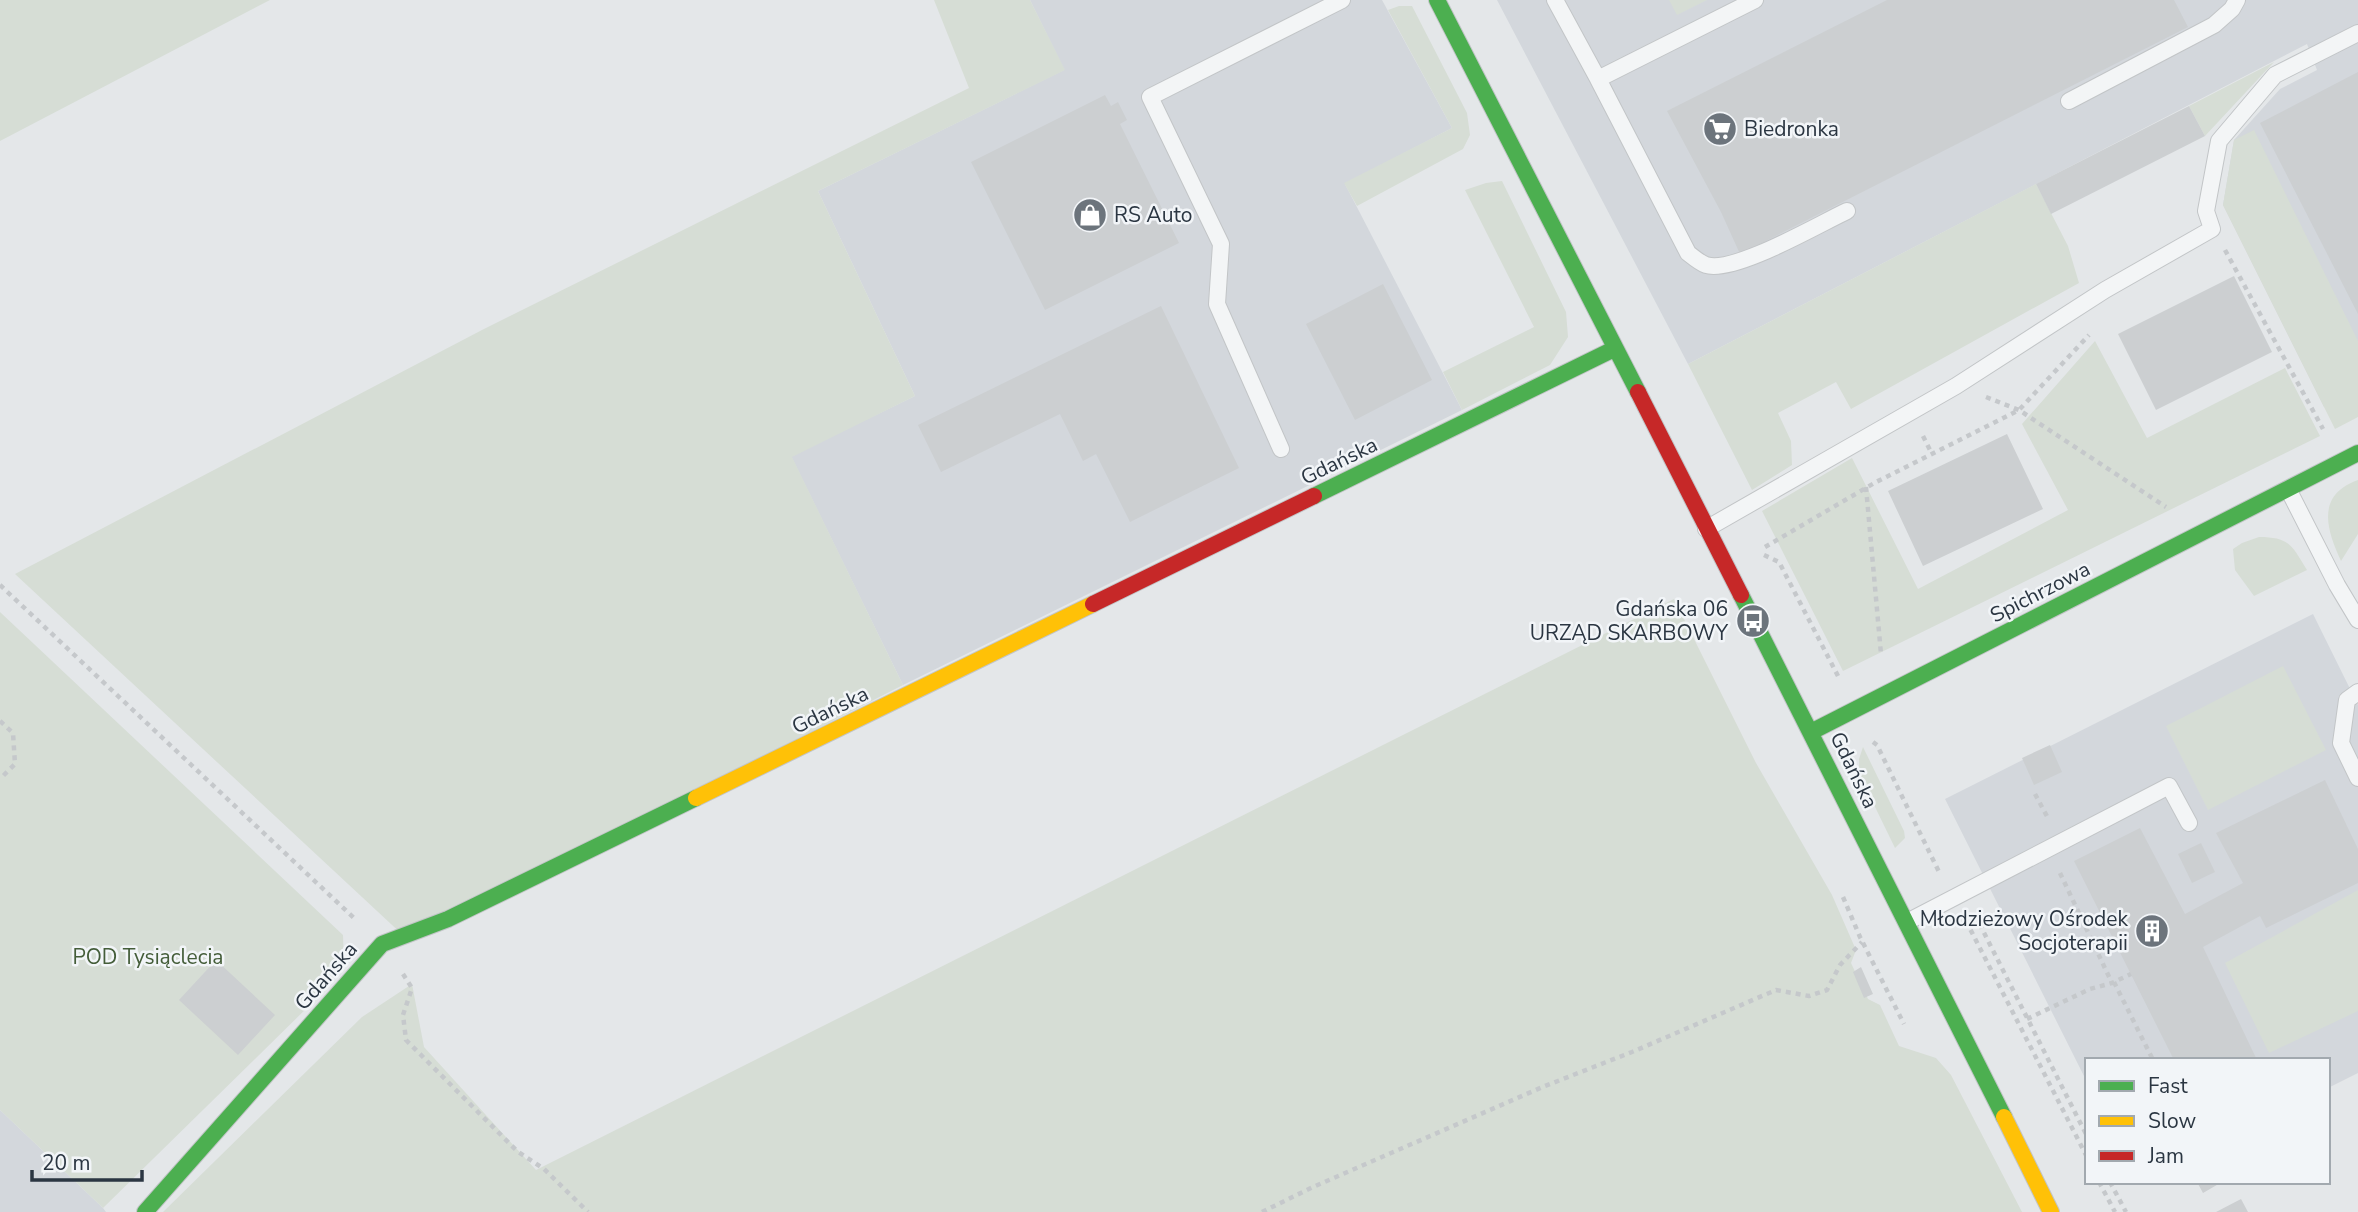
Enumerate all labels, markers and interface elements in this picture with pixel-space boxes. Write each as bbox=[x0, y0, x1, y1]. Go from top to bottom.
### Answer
supermarket icon: Biedronka bbox=[1701, 110, 1739, 148]
place label: Biedronka bbox=[1744, 115, 1839, 143]
shop icon: RS Auto bbox=[1071, 196, 1109, 234]
place label: RS Auto bbox=[1114, 201, 1192, 229]
street label: Gdańska bbox=[1296, 430, 1382, 492]
street label: Spichrzowa bbox=[1985, 555, 2095, 629]
place label: Gdańska 06 URZĄD SKARBOWY bbox=[1530, 595, 1728, 647]
bus stop icon: Gdańska 06 URZĄD SKARBOWY bbox=[1734, 602, 1772, 640]
street label: Gdańska bbox=[787, 679, 873, 741]
street label: Gdańska bbox=[1823, 727, 1885, 813]
place label: Młodzieżowy Ośrodek Socjoterapii bbox=[1920, 905, 2128, 957]
building icon: Młodzieżowy Ośrodek Socjoterapii bbox=[2133, 912, 2171, 950]
street label: Gdańska bbox=[288, 936, 364, 1016]
park label: POD Tysiąclecia bbox=[73, 943, 223, 971]
legend bbox=[2085, 1058, 2330, 1184]
text: Fast bbox=[2148, 1072, 2188, 1100]
text: Slow bbox=[2148, 1107, 2197, 1135]
scale bar bbox=[32, 1138, 142, 1182]
text: Jam bbox=[2147, 1142, 2184, 1170]
text: 20 m bbox=[42, 1149, 91, 1177]

